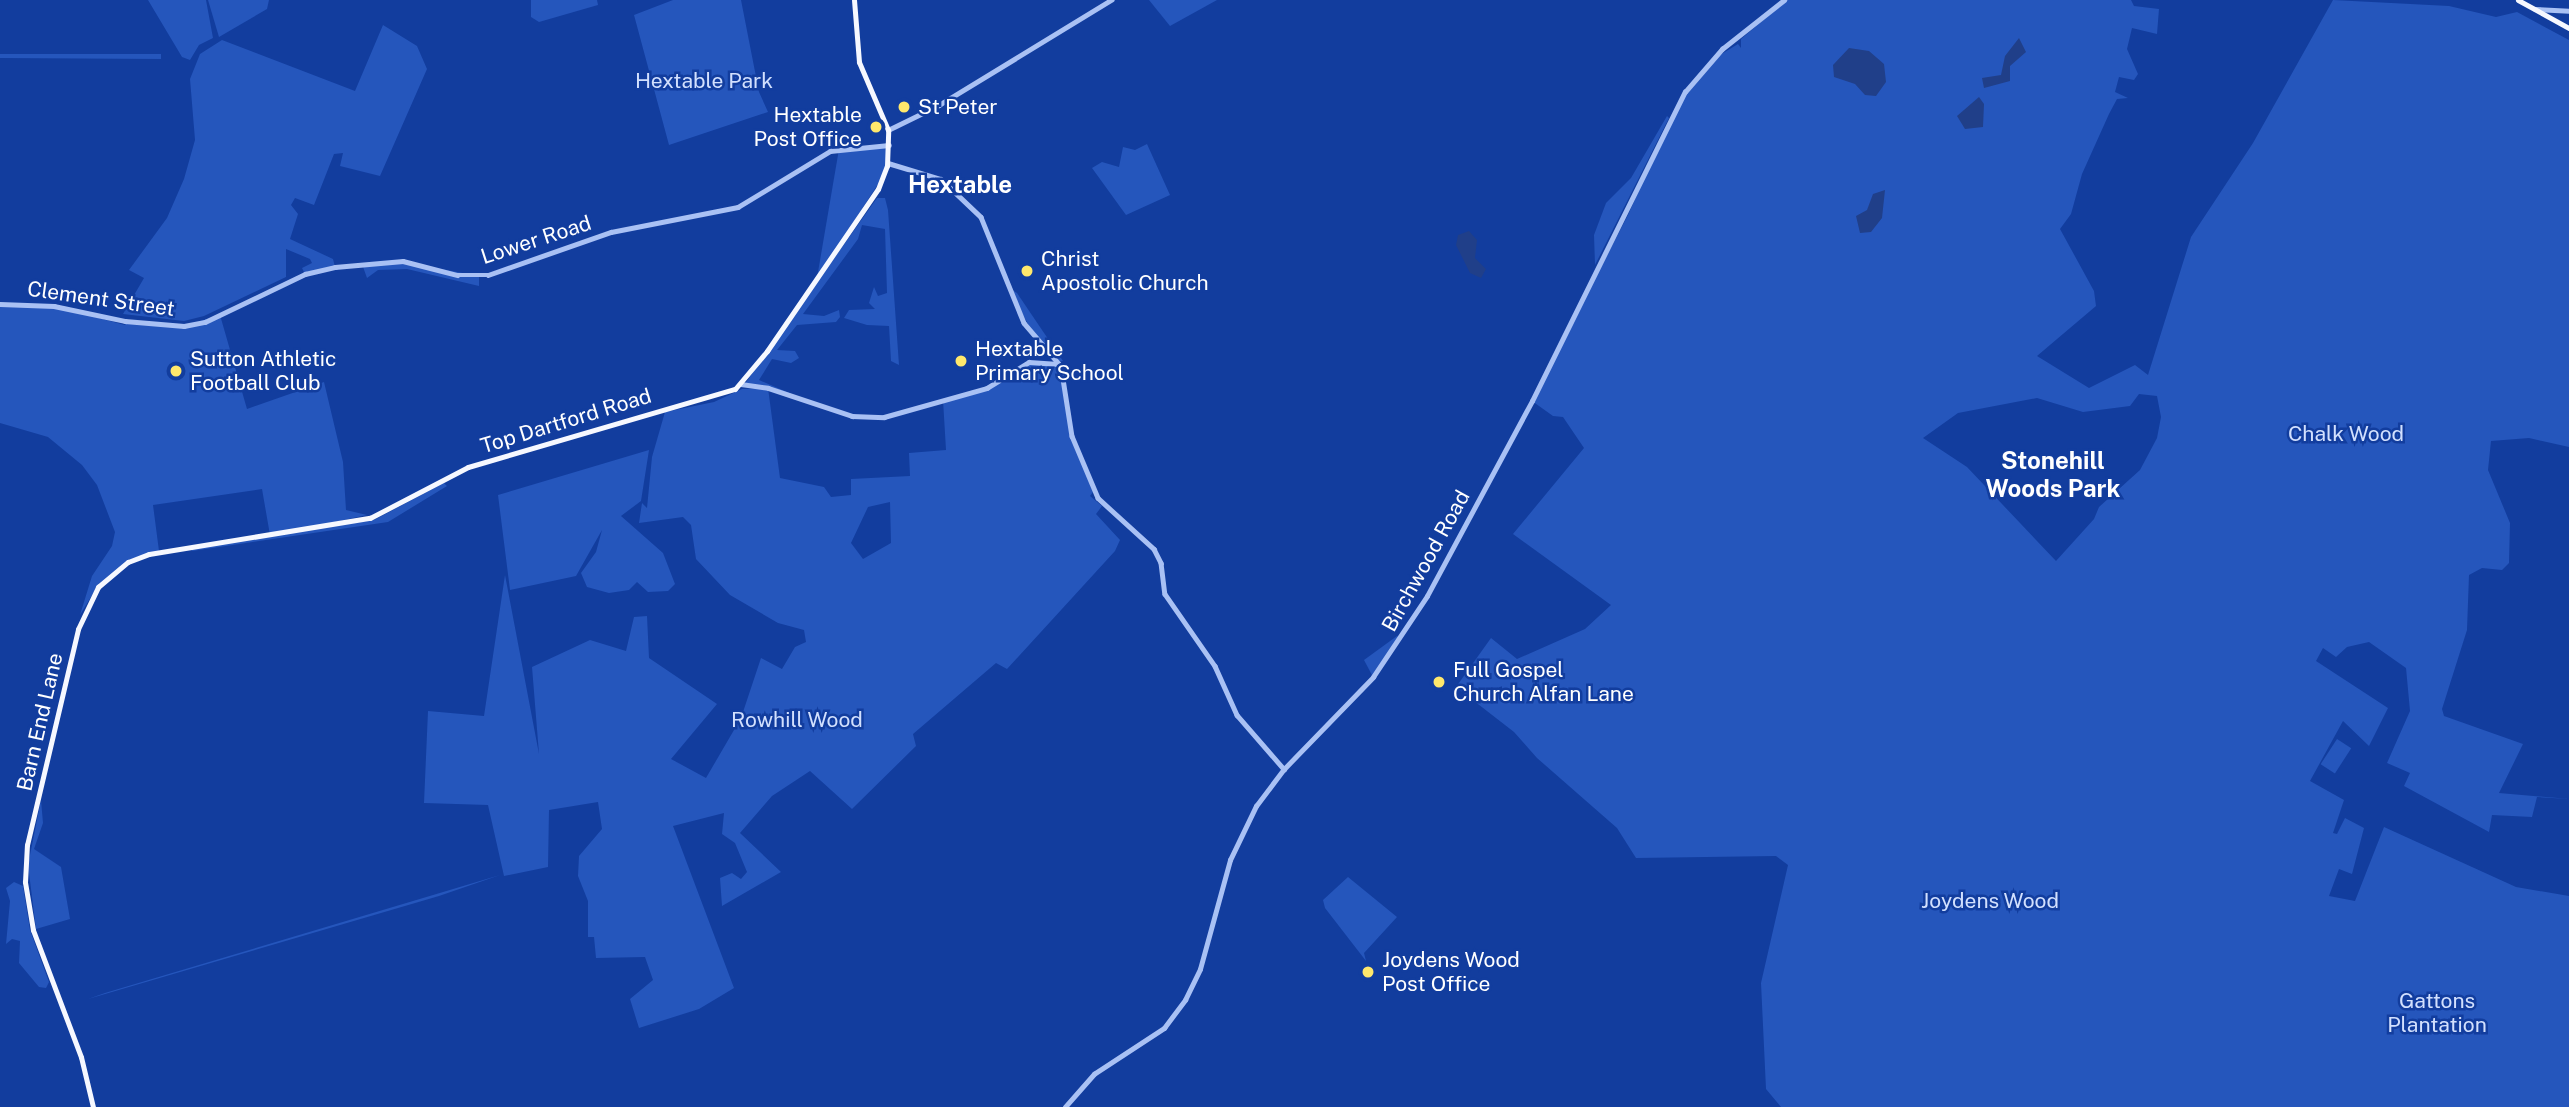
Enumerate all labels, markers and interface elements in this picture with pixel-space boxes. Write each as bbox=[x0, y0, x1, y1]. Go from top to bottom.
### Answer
park label: Hextable Park bbox=[635, 68, 773, 94]
place label: St Peter bbox=[918, 94, 998, 120]
marker: St Peter bbox=[896, 99, 912, 115]
place label: Hextable Post Office bbox=[754, 102, 862, 152]
marker: Hextable Post Office bbox=[868, 119, 884, 135]
district label: Hextable bbox=[908, 171, 1012, 199]
street label: Lower Road bbox=[478, 210, 594, 270]
place label: Christ Apostolic Church bbox=[1041, 246, 1209, 296]
marker: Christ Apostolic Church bbox=[1019, 263, 1035, 279]
street label: Clement Street bbox=[26, 276, 176, 322]
place label: Hextable Primary School bbox=[975, 336, 1124, 386]
place label: Sutton Athletic Football Club bbox=[190, 346, 336, 396]
marker: Hextable Primary School bbox=[953, 353, 969, 369]
marker: Sutton Athletic Football Club bbox=[168, 363, 184, 379]
street label: Top Dartford Road bbox=[478, 383, 654, 459]
park label: Chalk Wood bbox=[2288, 421, 2404, 447]
district label: Stonehill Woods Park bbox=[1986, 447, 2120, 503]
street label: Birchwood Road bbox=[1377, 486, 1475, 636]
street label: Barn End Lane bbox=[12, 650, 68, 794]
place label: Full Gospel Church Alfan Lane bbox=[1453, 657, 1634, 707]
marker: Full Gospel Church Alfan Lane bbox=[1431, 674, 1447, 690]
park label: Rowhill Wood bbox=[731, 707, 863, 733]
park label: Joydens Wood bbox=[1921, 888, 2059, 914]
place label: Joydens Wood Post Office bbox=[1382, 947, 1520, 997]
marker: Joydens Wood Post Office bbox=[1360, 964, 1376, 980]
park label: Gattons Plantation bbox=[2387, 988, 2487, 1038]

